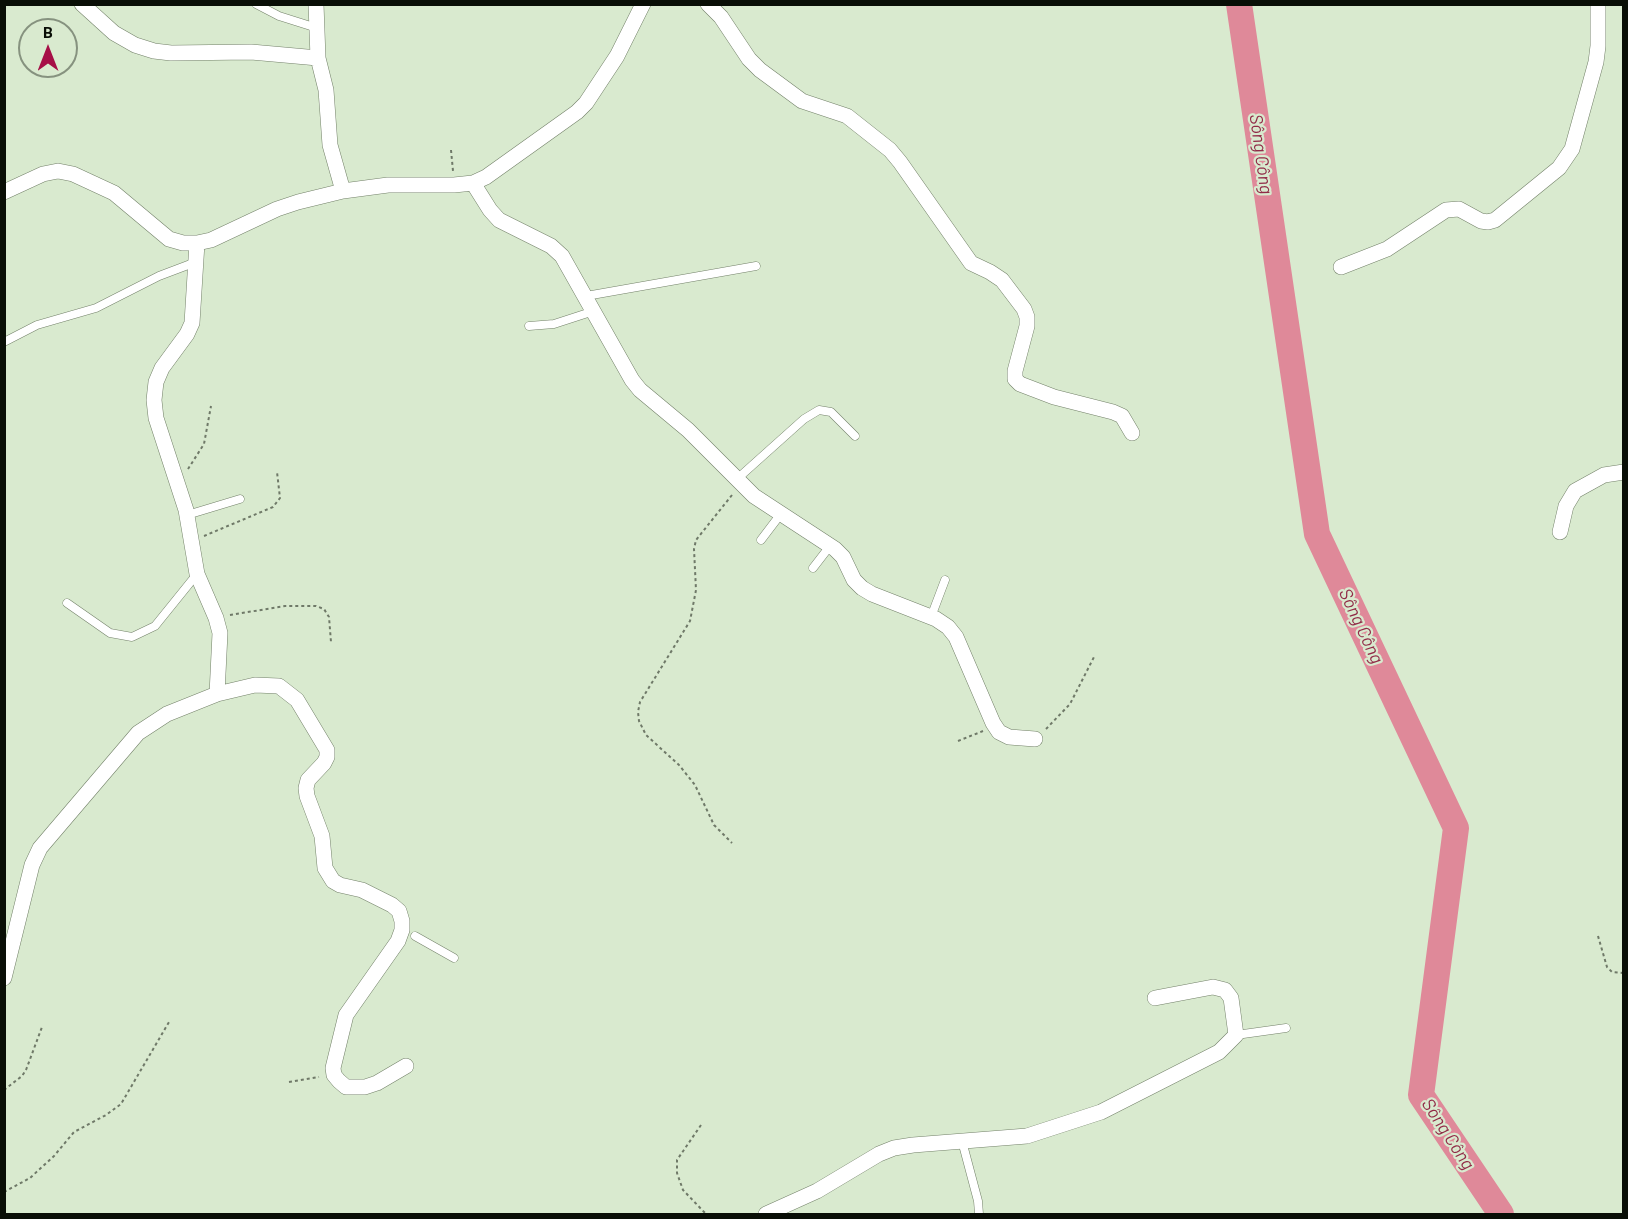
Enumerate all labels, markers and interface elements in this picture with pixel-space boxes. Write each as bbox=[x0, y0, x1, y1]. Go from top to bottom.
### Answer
north arrow bbox=[18, 18, 78, 78]
text: B bbox=[43, 22, 53, 41]
water label: Sông Công bbox=[1245, 113, 1277, 195]
water label: Sông Công bbox=[1334, 585, 1388, 667]
water label: Sông Công bbox=[1417, 1094, 1479, 1174]

